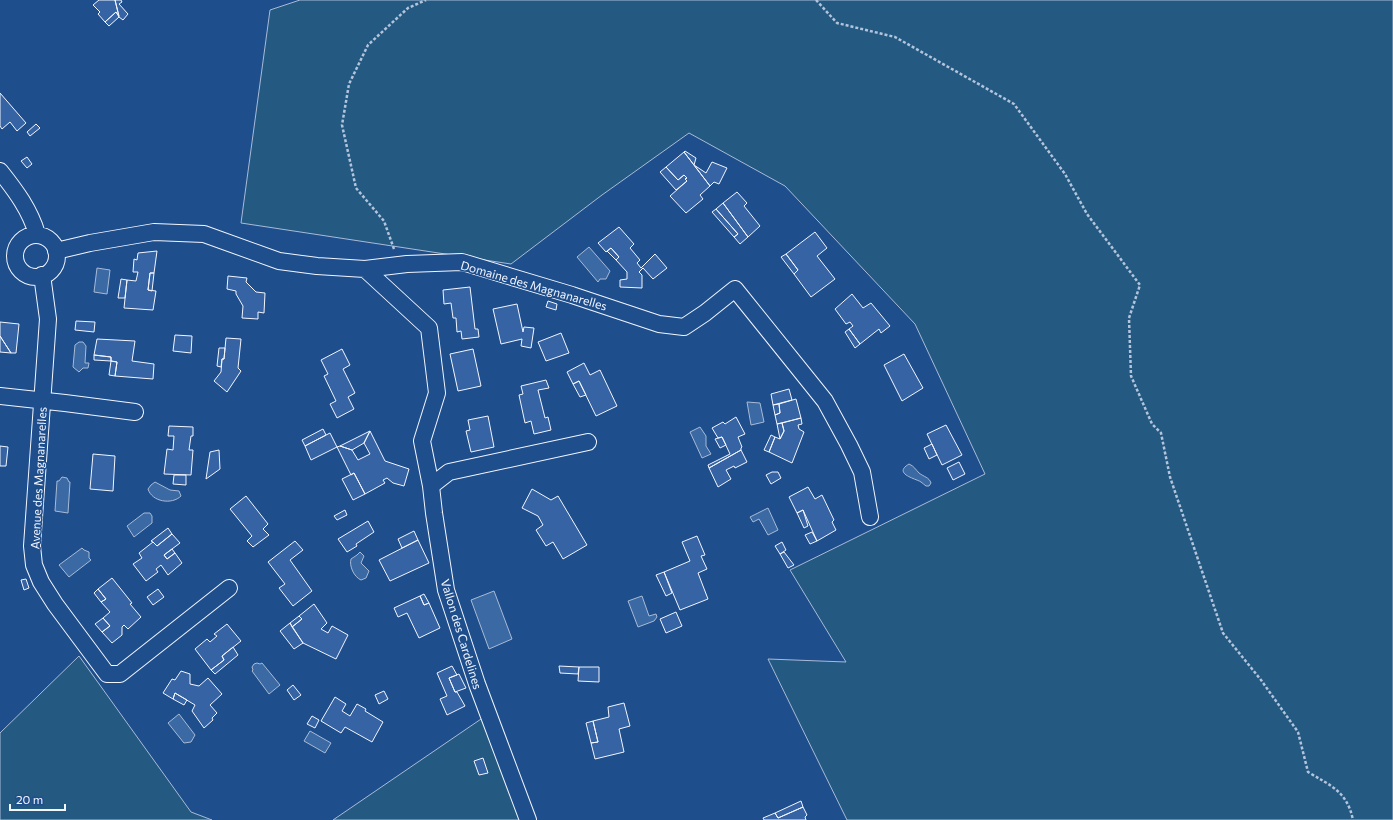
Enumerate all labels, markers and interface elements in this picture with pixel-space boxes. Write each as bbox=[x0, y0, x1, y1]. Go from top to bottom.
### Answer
street label: Domaine des Magnanarelles bbox=[459, 257, 609, 313]
street label: Avenue des Magnanarelles bbox=[27, 406, 49, 550]
street label: Vallon des Cardelines bbox=[439, 577, 485, 691]
scale bar bbox=[10, 786, 65, 812]
text: 20 m bbox=[16, 792, 43, 806]

